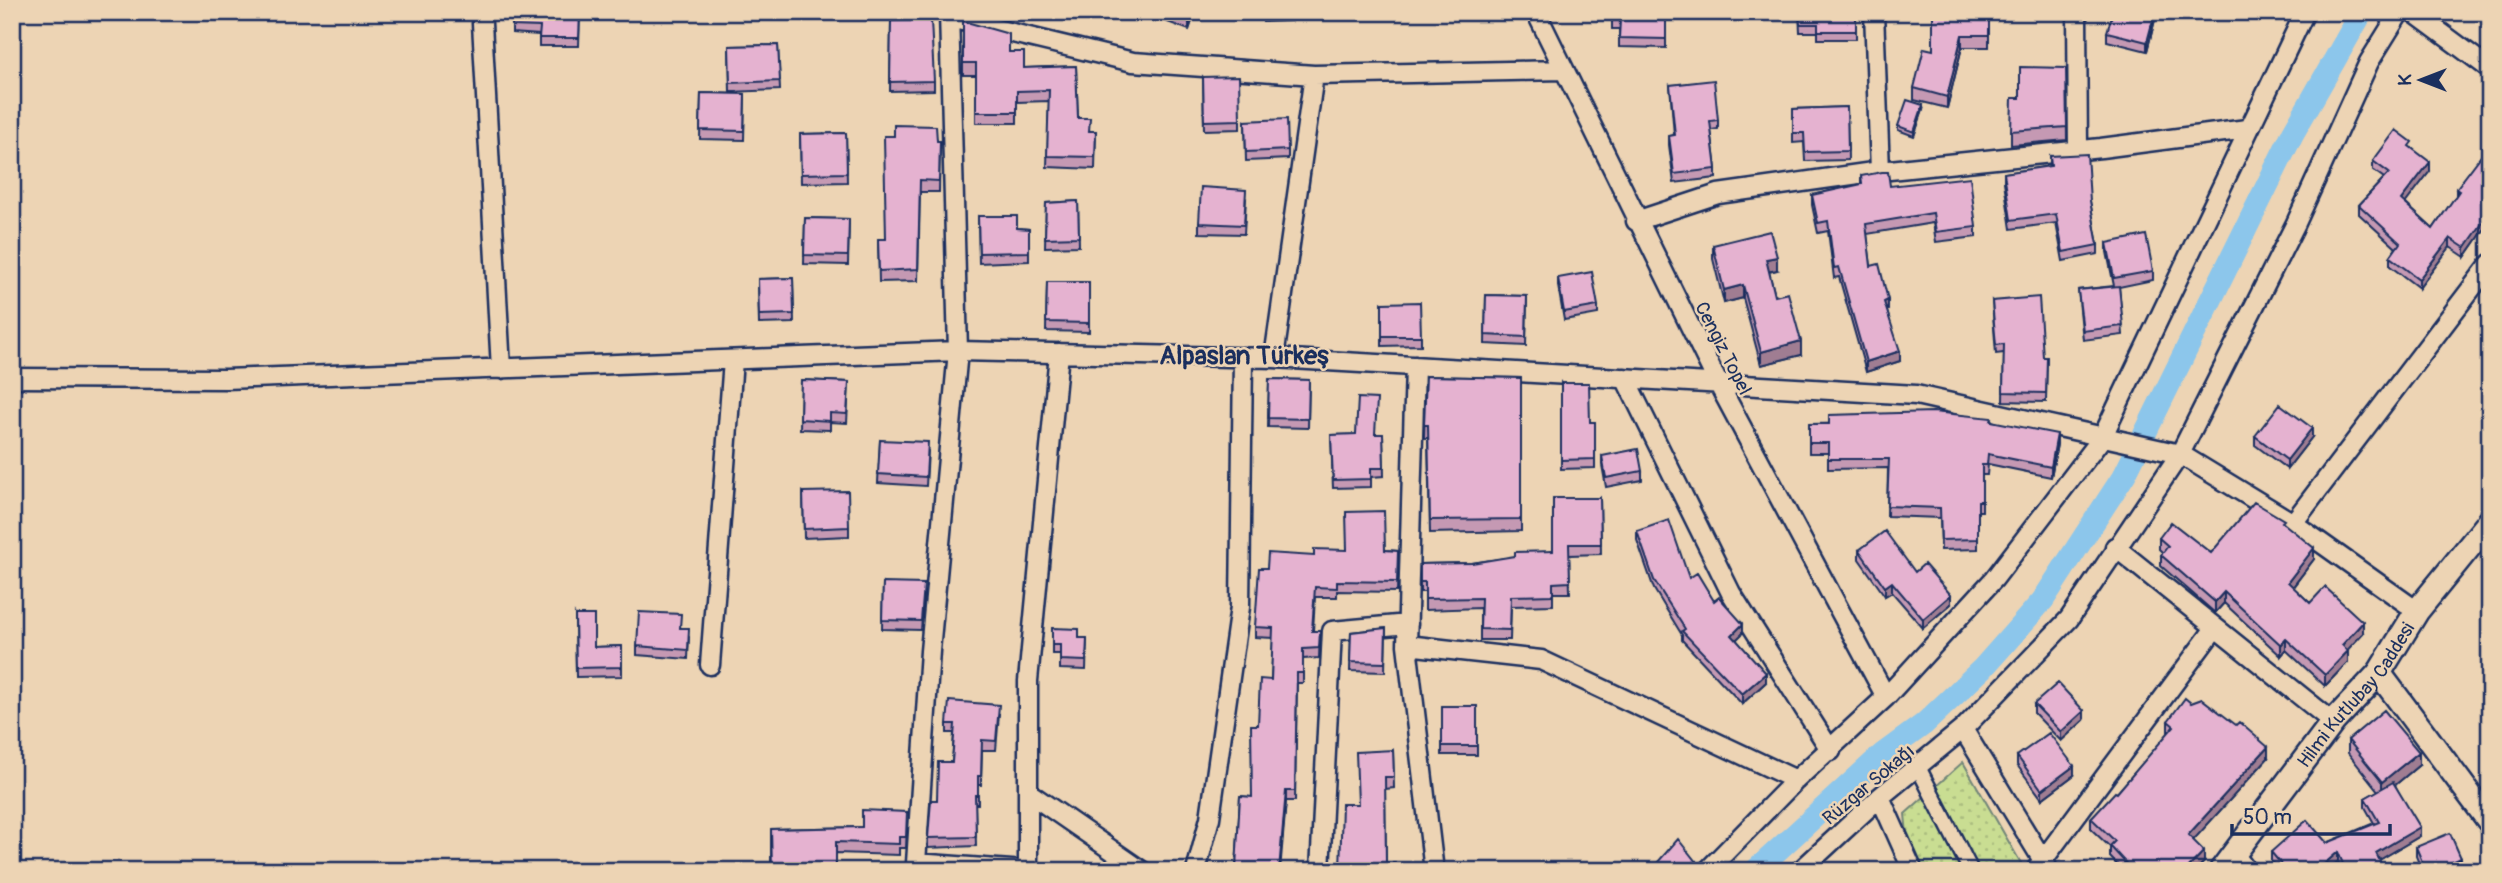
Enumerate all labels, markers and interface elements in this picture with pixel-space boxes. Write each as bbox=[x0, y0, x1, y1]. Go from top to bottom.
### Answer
north arrow bbox=[2386, 46, 2456, 116]
text: K bbox=[2393, 74, 2417, 86]
street label: Cengiz Topel bbox=[1689, 298, 1757, 399]
district label: Alpaslan Türkeş bbox=[1159, 340, 1329, 372]
street label: Hilmi Kutlubay Caddesi bbox=[2292, 618, 2420, 773]
street label: Rüzgar Sokağı bbox=[1818, 739, 1920, 830]
scale bar bbox=[2232, 792, 2390, 836]
text: 50 m bbox=[2243, 804, 2292, 831]

